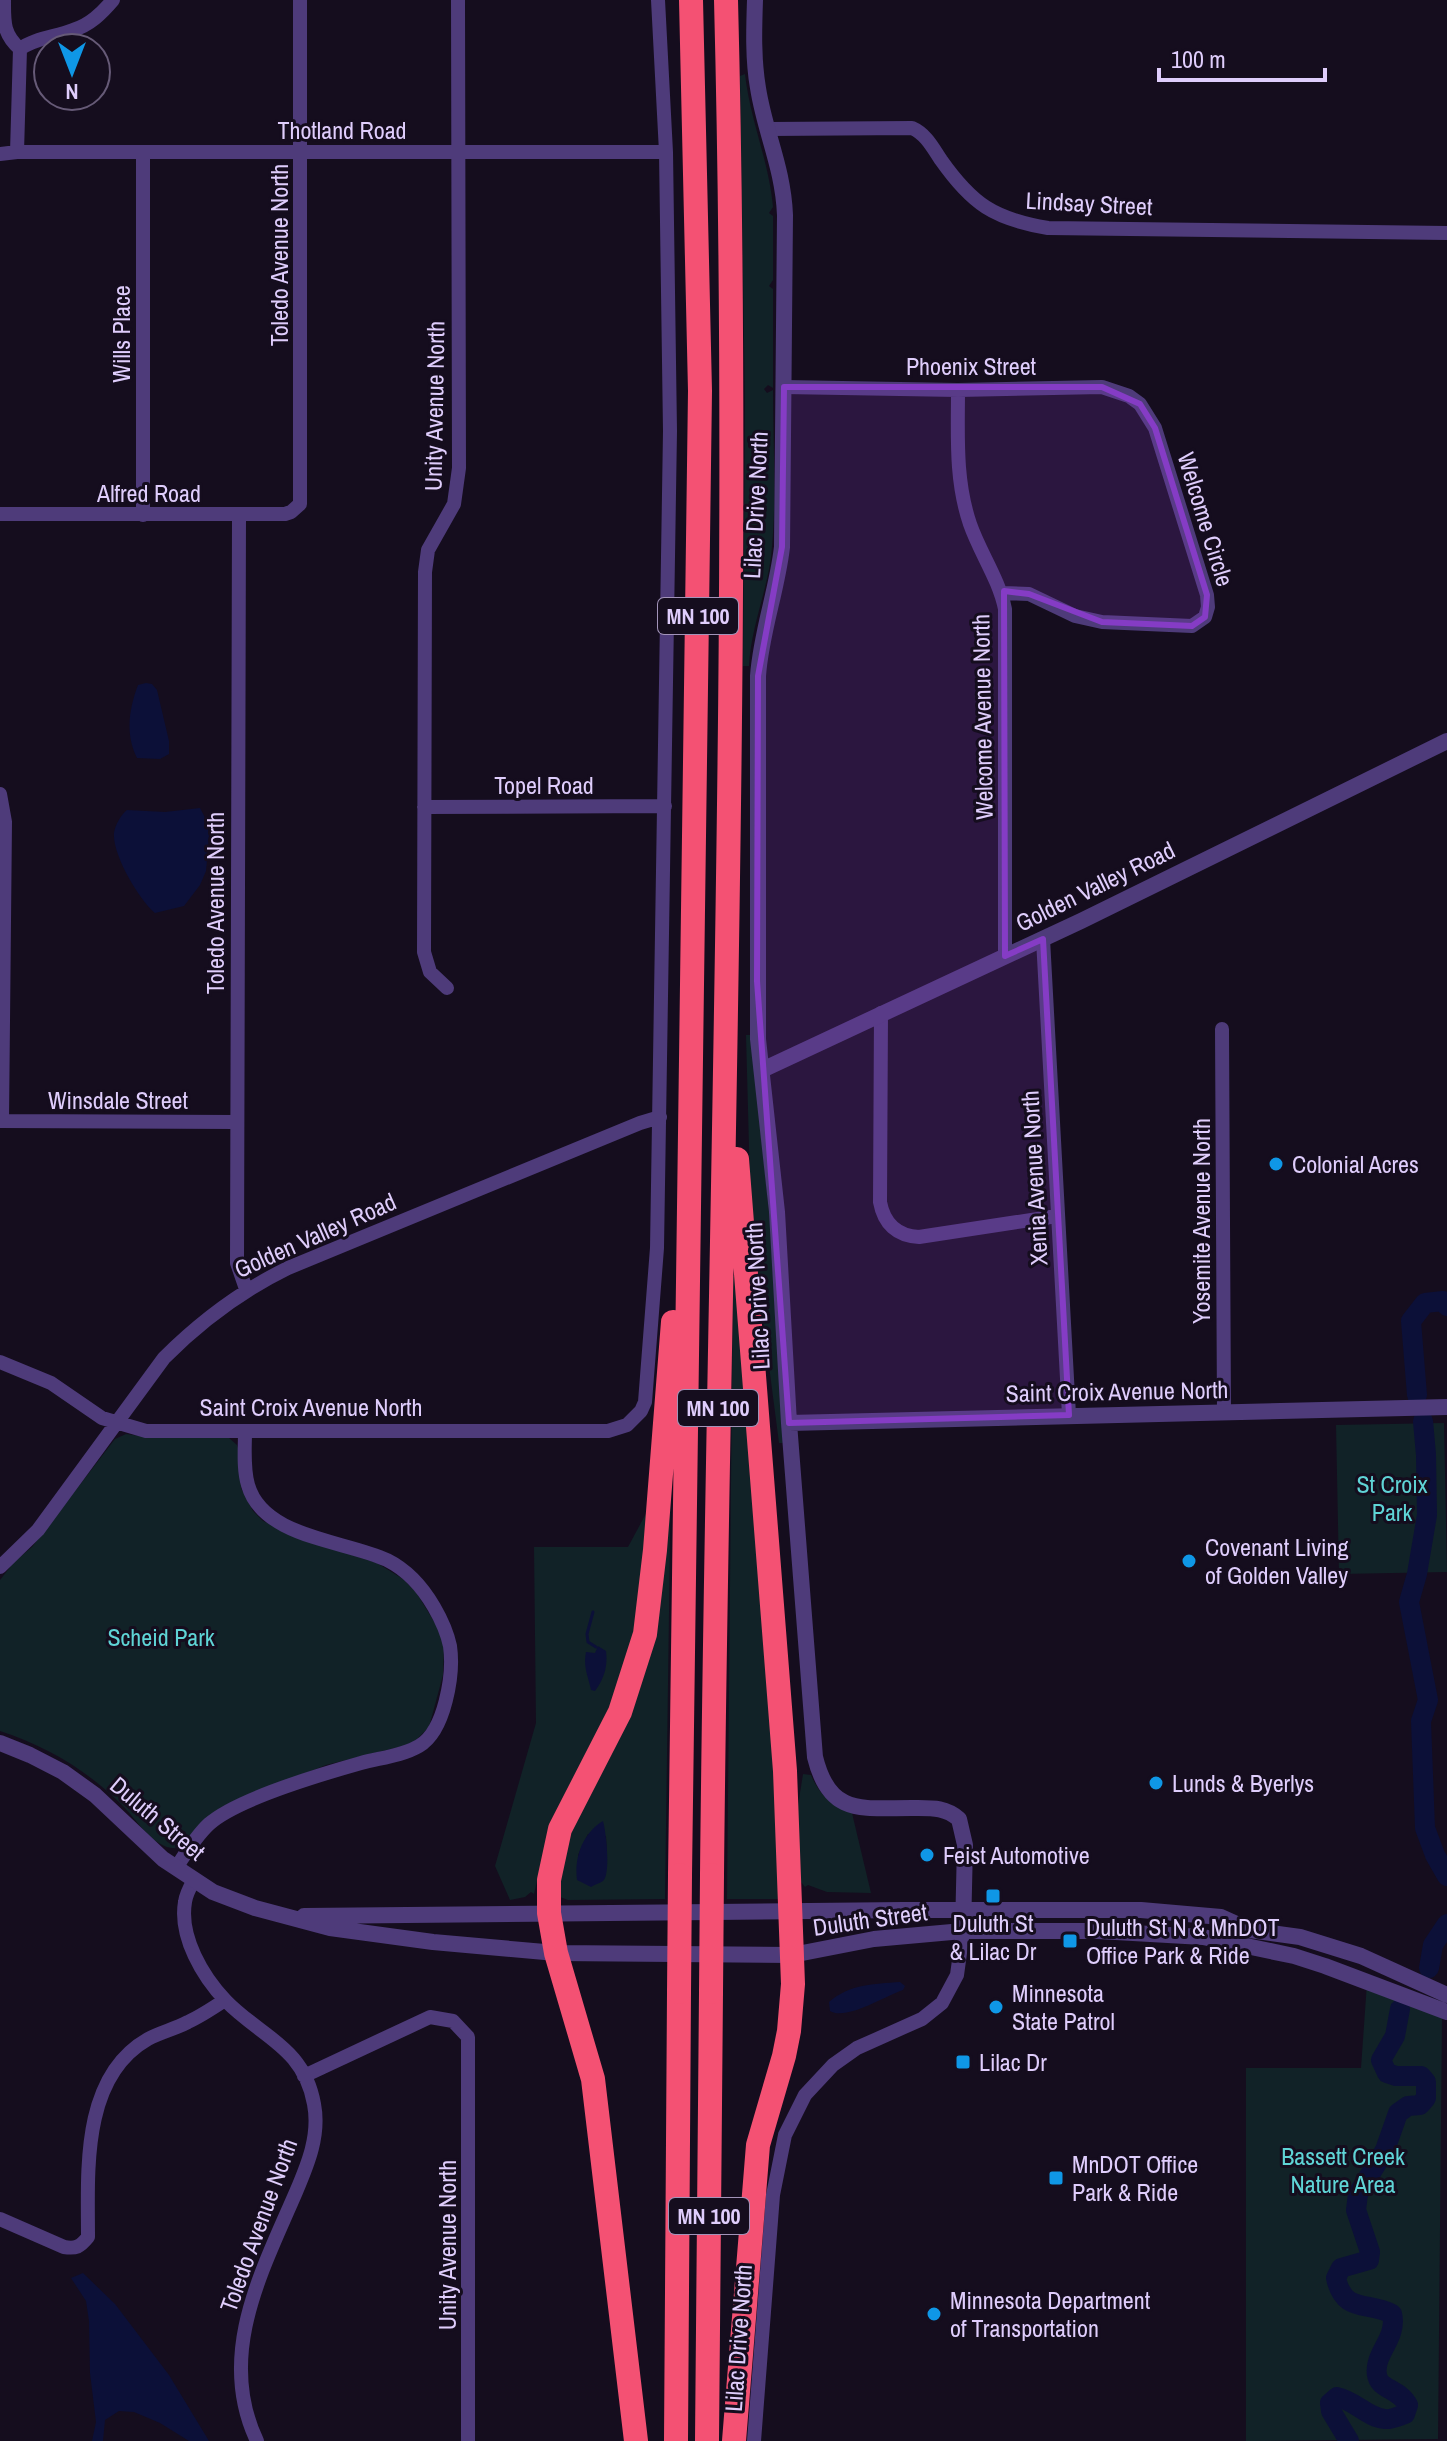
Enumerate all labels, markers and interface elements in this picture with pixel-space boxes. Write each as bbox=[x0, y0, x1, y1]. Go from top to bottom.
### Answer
north arrow bbox=[32, 32, 112, 112]
scale bar bbox=[1159, 32, 1325, 82]
text: 100 m bbox=[1171, 43, 1226, 75]
text: N bbox=[65, 77, 79, 107]
street label: Thotland Road bbox=[277, 114, 407, 146]
street label: Toledo Avenue North bbox=[263, 164, 295, 346]
street label: Lindsay Street bbox=[1025, 184, 1154, 222]
street label: Wills Place bbox=[105, 285, 137, 383]
street label: Unity Avenue North bbox=[417, 321, 451, 491]
street label: Phoenix Street bbox=[906, 350, 1037, 382]
street label: Lilac Drive North bbox=[735, 430, 775, 580]
street label: Welcome Circle bbox=[1170, 448, 1242, 590]
street label: Alfred Road bbox=[96, 477, 201, 509]
road number: MN 100 bbox=[658, 598, 738, 634]
street label: Welcome Avenue North bbox=[964, 614, 1000, 820]
street label: Topel Road bbox=[494, 769, 594, 801]
street label: Toledo Avenue North bbox=[199, 812, 231, 994]
street label: Golden Valley Road bbox=[1010, 834, 1180, 938]
street label: Winsdale Street bbox=[48, 1084, 189, 1116]
street label: Xenia Avenue North bbox=[1013, 1090, 1055, 1266]
street label: Yosemite Avenue North bbox=[1185, 1118, 1217, 1324]
place label: Colonial Acres bbox=[1292, 1148, 1419, 1180]
marker: Colonial Acres bbox=[1267, 1155, 1285, 1173]
street label: Golden Valley Road bbox=[229, 1185, 401, 1285]
street label: Lilac Drive North bbox=[737, 1221, 777, 1371]
street label: Saint Croix Avenue North bbox=[1005, 1373, 1229, 1409]
road number: MN 100 bbox=[678, 1390, 758, 1426]
street label: Saint Croix Avenue North bbox=[200, 1391, 422, 1423]
park label: St Croix Park bbox=[1356, 1468, 1428, 1528]
place label: Covenant Living of Golden Valley bbox=[1205, 1531, 1348, 1591]
marker: Covenant Living of Golden Valley bbox=[1180, 1552, 1198, 1570]
park label: Scheid Park bbox=[107, 1621, 215, 1653]
place label: Lunds & Byerlys bbox=[1172, 1767, 1314, 1799]
street label: Duluth Street bbox=[104, 1769, 213, 1868]
marker: Lunds & Byerlys bbox=[1147, 1774, 1165, 1792]
place label: Feist Automotive bbox=[943, 1839, 1090, 1871]
marker: Feist Automotive bbox=[918, 1846, 936, 1864]
marker: Duluth St & Lilac Dr bbox=[984, 1887, 1002, 1905]
street label: Duluth Street bbox=[811, 1895, 930, 1943]
place label: Duluth St & Lilac Dr bbox=[950, 1907, 1037, 1967]
place label: Duluth St N & MnDOT Office Park & Ride bbox=[1086, 1911, 1280, 1971]
marker: Duluth St N & MnDOT Office Park & Ride bbox=[1061, 1932, 1079, 1950]
place label: Minnesota State Patrol bbox=[1012, 1977, 1115, 2037]
marker: Minnesota State Patrol bbox=[987, 1998, 1005, 2016]
place label: Lilac Dr bbox=[979, 2046, 1047, 2078]
marker: Lilac Dr bbox=[954, 2053, 972, 2071]
street label: Toledo Avenue North bbox=[212, 2134, 304, 2316]
park label: Bassett Creek Nature Area bbox=[1281, 2140, 1405, 2200]
place label: MnDOT Office Park & Ride bbox=[1072, 2148, 1198, 2208]
street label: Unity Avenue North bbox=[431, 2160, 463, 2330]
marker: MnDOT Office Park & Ride bbox=[1047, 2169, 1065, 2187]
road number: MN 100 bbox=[669, 2198, 749, 2234]
street label: Lilac Drive North bbox=[717, 2263, 759, 2413]
place label: Minnesota Department of Transportation bbox=[950, 2284, 1151, 2344]
marker: Minnesota Department of Transportation bbox=[925, 2305, 943, 2323]

